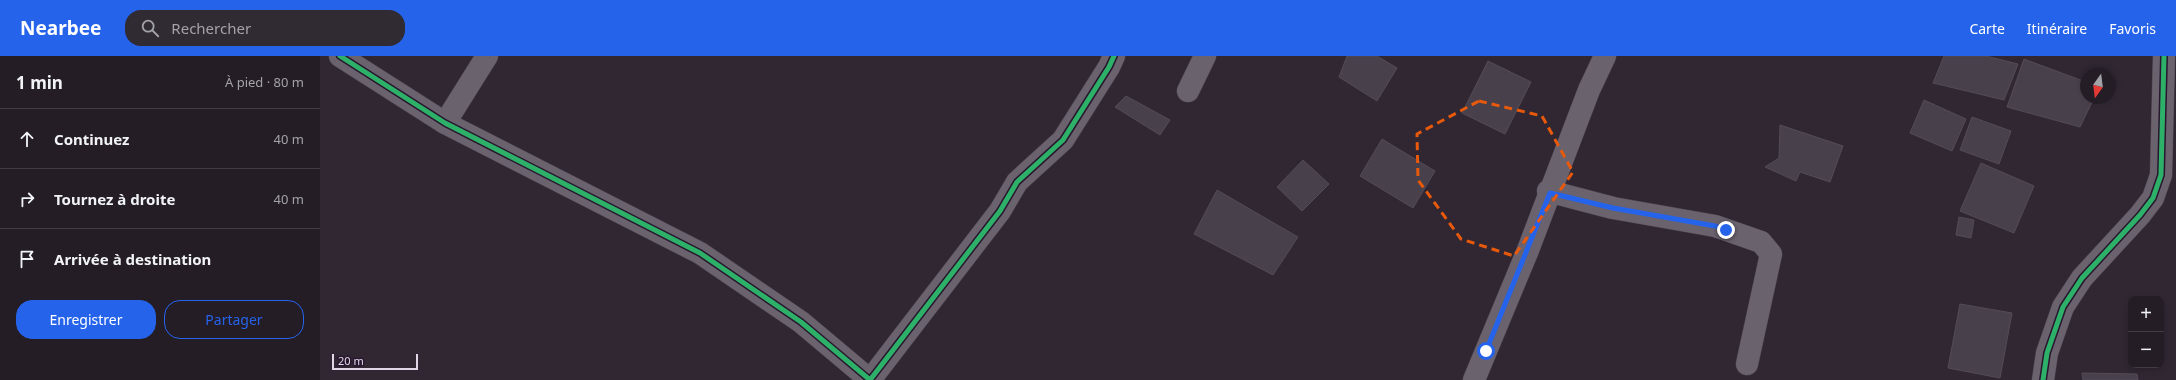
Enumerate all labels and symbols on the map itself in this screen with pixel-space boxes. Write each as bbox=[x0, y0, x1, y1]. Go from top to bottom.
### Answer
north arrow bbox=[2080, 68, 2116, 104]
route end bbox=[1717, 221, 1735, 239]
route start bbox=[1477, 342, 1495, 360]
scale bar bbox=[332, 352, 418, 371]

